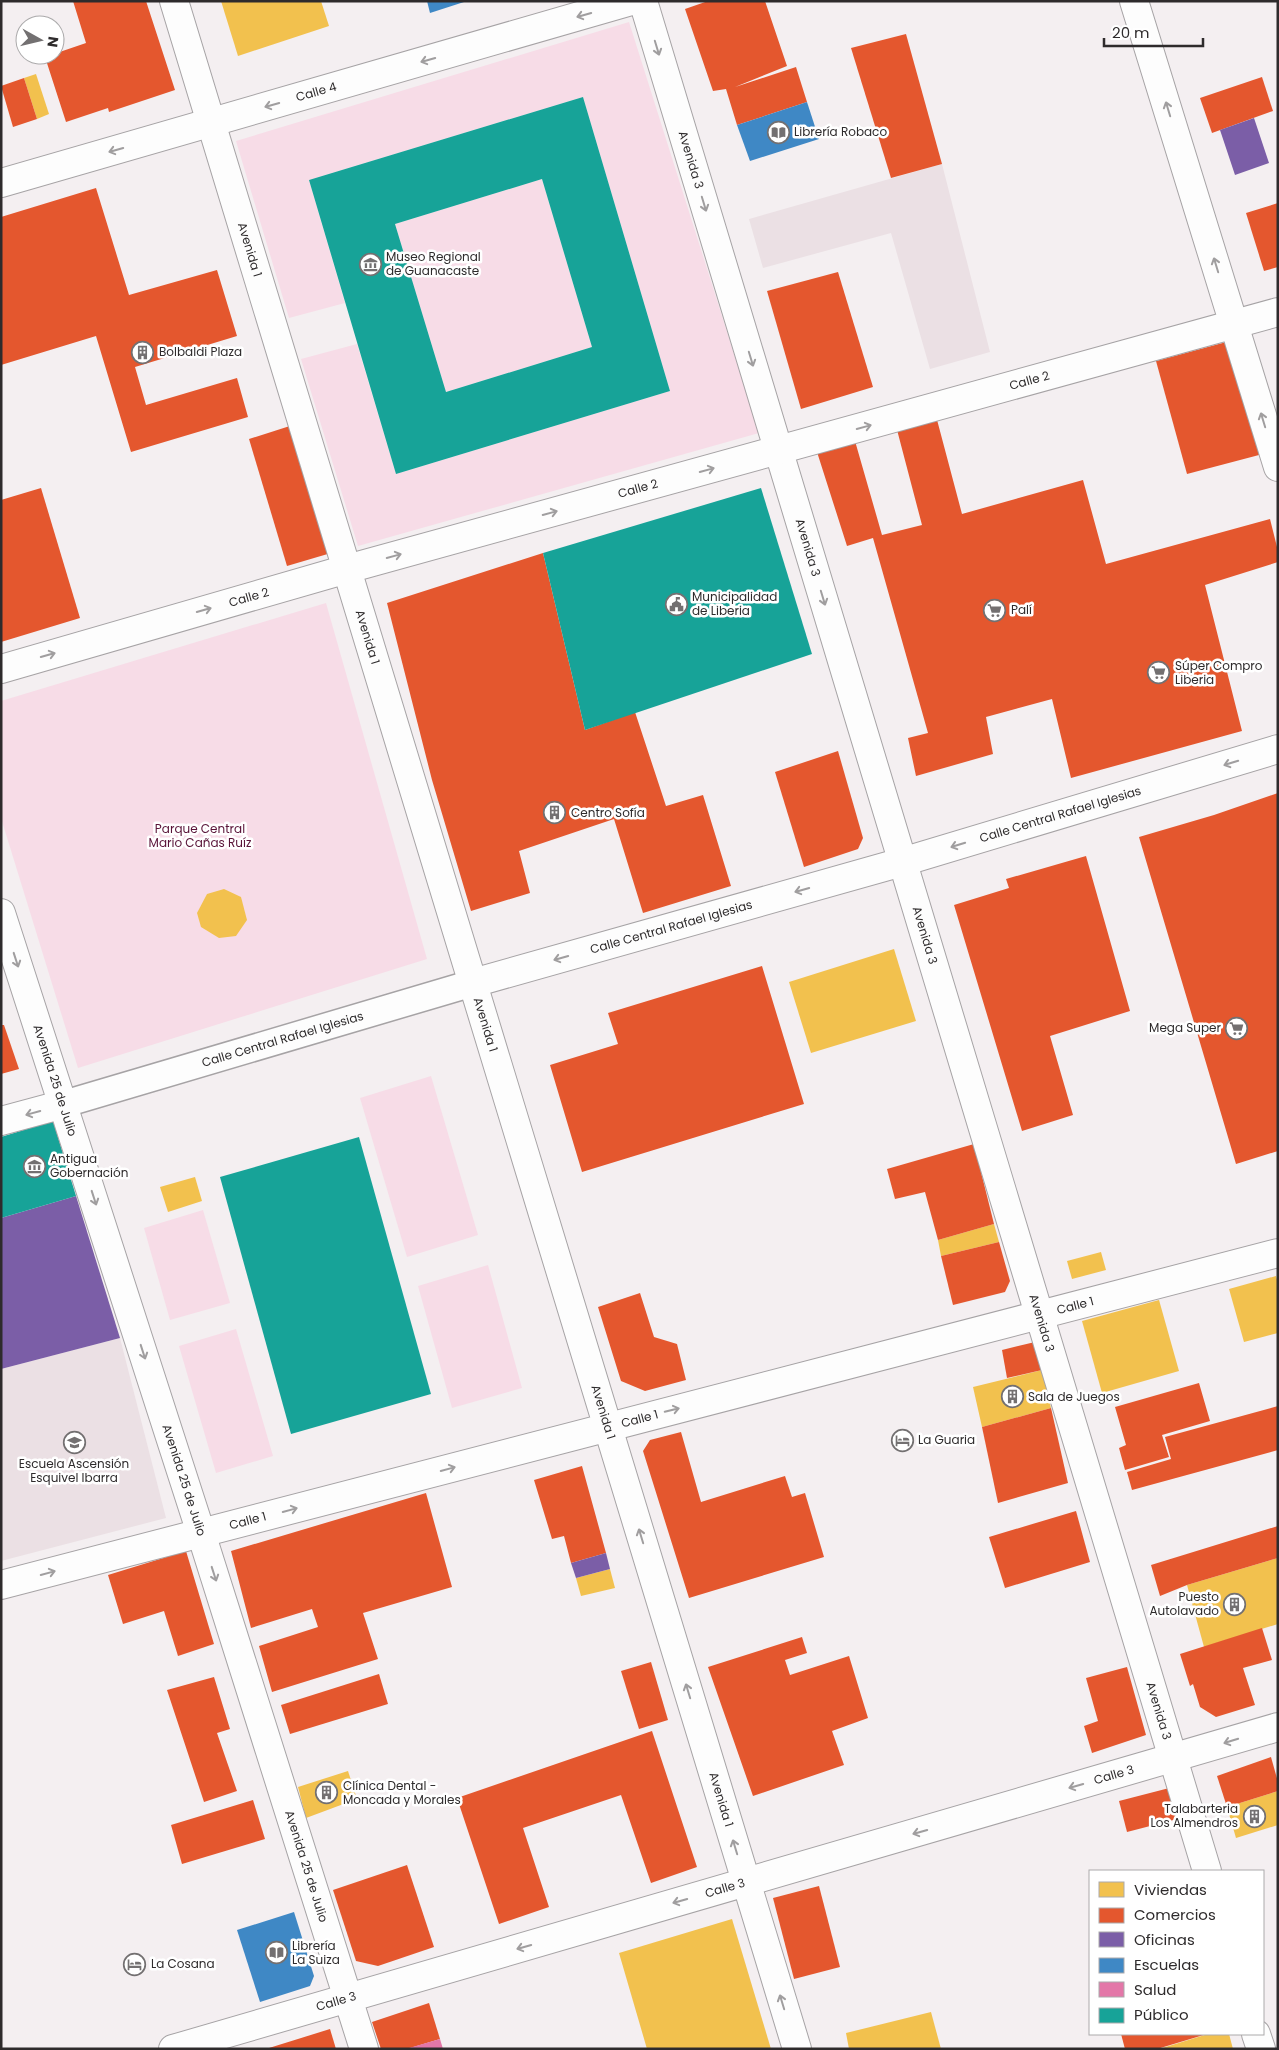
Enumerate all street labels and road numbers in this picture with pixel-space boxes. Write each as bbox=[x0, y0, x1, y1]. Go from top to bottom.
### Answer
street label: Calle 4 bbox=[294, 77, 339, 105]
street label: Avenida 3 bbox=[675, 129, 708, 191]
street label: Avenida 1 bbox=[234, 220, 266, 279]
street label: Calle 2 bbox=[1007, 367, 1051, 394]
street label: Calle 2 bbox=[616, 475, 660, 502]
street label: Avenida 3 bbox=[792, 517, 825, 578]
street label: Calle 2 bbox=[227, 583, 271, 611]
street label: Avenida 1 bbox=[352, 608, 384, 666]
street label: Calle Central Rafael Iglesias bbox=[977, 782, 1143, 846]
street label: Calle Central Rafael Iglesias bbox=[588, 896, 754, 958]
street label: Avenida 3 bbox=[909, 904, 942, 966]
street label: Avenida 1 bbox=[470, 995, 502, 1054]
street label: Calle Central Rafael Iglesias bbox=[200, 1007, 365, 1071]
street label: Avenida 25 de Julio bbox=[30, 1022, 82, 1139]
street label: Avenida 3 bbox=[1026, 1292, 1059, 1354]
street label: Calle 1 bbox=[1055, 1292, 1096, 1318]
street label: Avenida 1 bbox=[587, 1383, 620, 1441]
street label: Calle 1 bbox=[619, 1405, 660, 1431]
street label: Avenida 25 de Julio bbox=[158, 1422, 211, 1538]
street label: Calle 1 bbox=[227, 1507, 268, 1533]
street label: Avenida 3 bbox=[1142, 1680, 1176, 1742]
street label: Calle 3 bbox=[1092, 1760, 1136, 1788]
street label: Avenida 1 bbox=[705, 1770, 738, 1829]
street label: Avenida 25 de Julio bbox=[281, 1808, 333, 1925]
street label: Calle 3 bbox=[703, 1874, 747, 1902]
street label: Calle 3 bbox=[314, 1987, 358, 2015]

